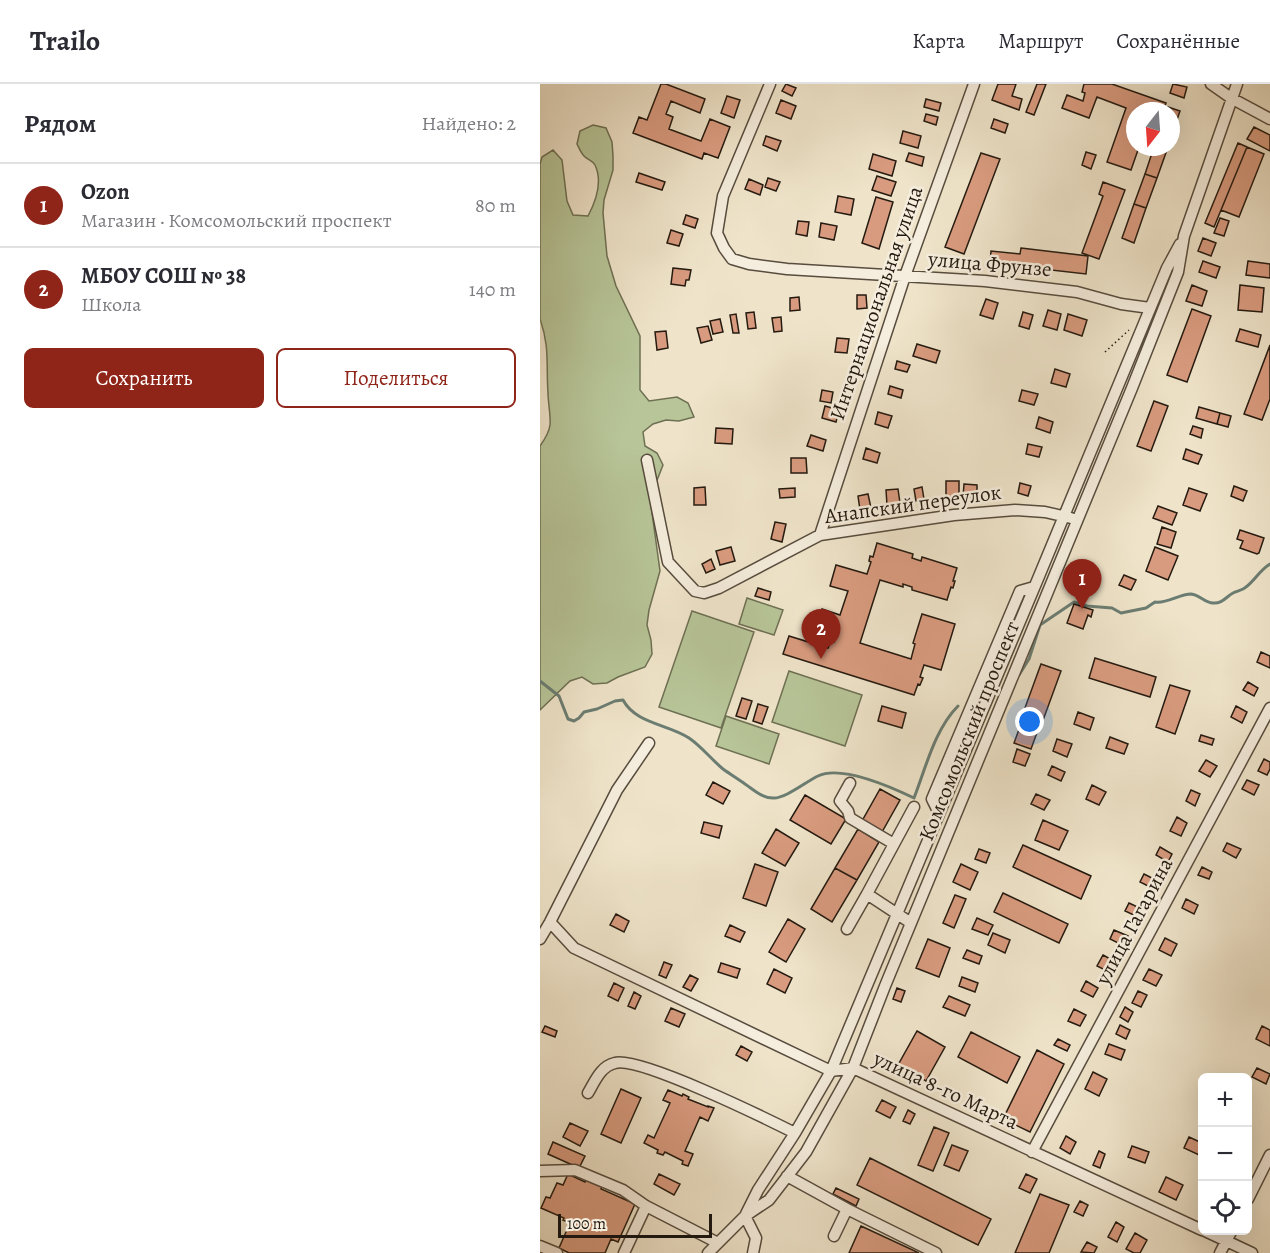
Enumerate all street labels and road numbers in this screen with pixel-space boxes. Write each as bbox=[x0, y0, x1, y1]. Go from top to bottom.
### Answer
street label: Интернациональная улица bbox=[823, 182, 929, 424]
street label: улица Фрунзе bbox=[926, 245, 1053, 283]
street label: Анапский переулок bbox=[822, 478, 1003, 530]
street label: Комсомольский проспект bbox=[912, 617, 1026, 845]
street label: улица Гагарина bbox=[1088, 852, 1179, 990]
street label: улица 8-го Марта bbox=[868, 1044, 1023, 1136]

